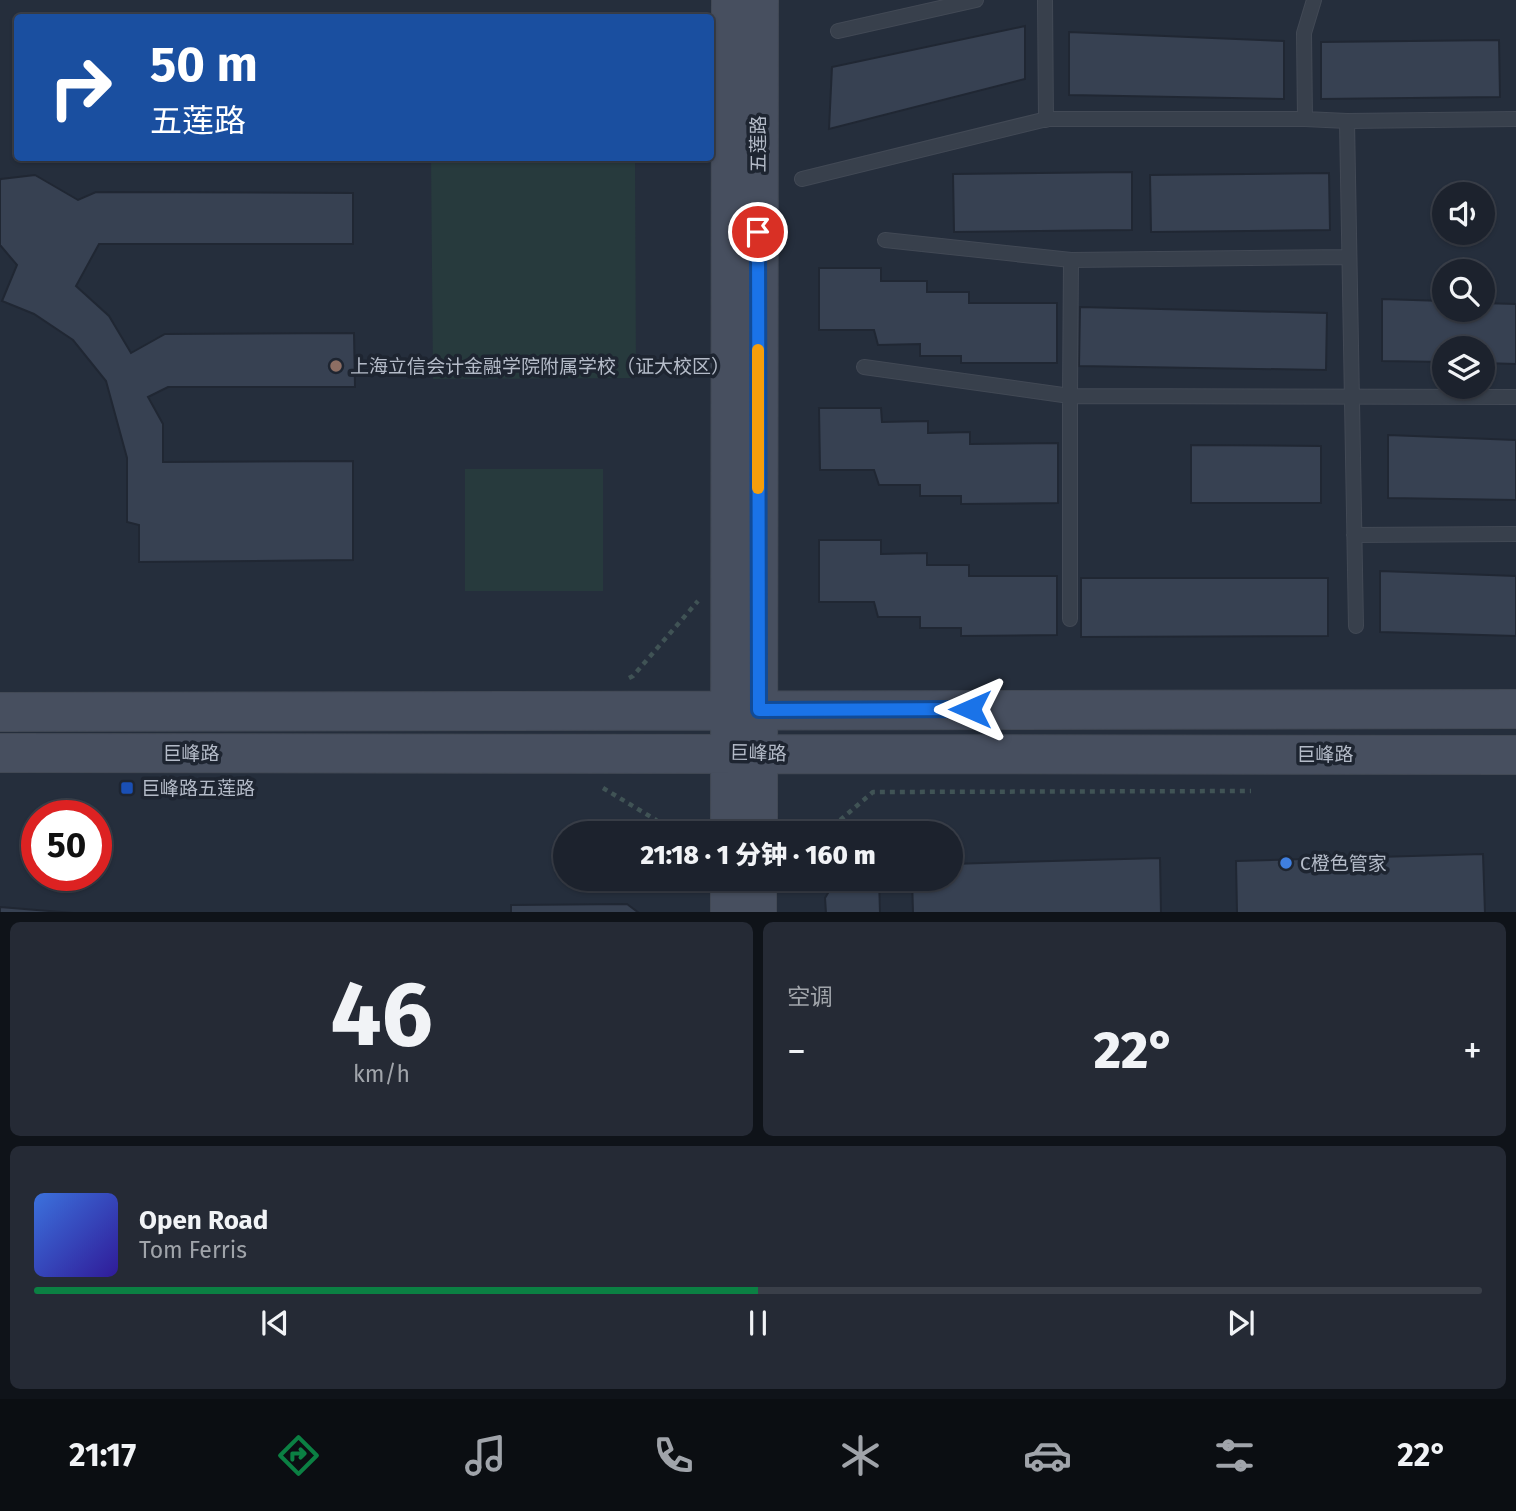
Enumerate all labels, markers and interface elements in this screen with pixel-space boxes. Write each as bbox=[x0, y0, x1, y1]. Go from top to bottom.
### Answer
text: 50 m bbox=[150, 35, 258, 94]
icon: right bbox=[35, 42, 126, 133]
text: 五莲路 bbox=[150, 102, 246, 140]
street label: 五莲路 bbox=[747, 115, 770, 173]
map controls bbox=[1432, 182, 1495, 399]
button: sound bbox=[1432, 182, 1495, 245]
pin bbox=[728, 202, 788, 262]
icon: arrive bbox=[739, 213, 777, 251]
button: search bbox=[1432, 259, 1495, 322]
button: layers bbox=[1432, 336, 1495, 399]
place label: 上海立信会计金融学院附属学校（证大校区） bbox=[350, 355, 730, 378]
marker: 上海立信会计金融学院附属学校（证大校区） bbox=[328, 358, 344, 374]
position arrow bbox=[933, 672, 1007, 746]
street label: 巨峰路 bbox=[729, 741, 787, 765]
street label: 巨峰路 bbox=[162, 742, 220, 765]
street label: 巨峰路 bbox=[1296, 743, 1354, 766]
place label: 巨峰路五莲路 bbox=[141, 777, 255, 800]
marker: 巨峰路五莲路 bbox=[119, 780, 135, 796]
speed limit sign: 50 bbox=[21, 800, 112, 891]
text: 21:18 · 1 分钟 · 160 m bbox=[640, 840, 876, 871]
place label: C橙色管家 bbox=[1300, 852, 1387, 875]
marker: C橙色管家 bbox=[1278, 855, 1294, 871]
text: 46 bbox=[330, 960, 433, 1069]
text: 空调 bbox=[787, 983, 833, 1011]
text: 22° bbox=[1094, 1019, 1175, 1082]
text: − bbox=[787, 1028, 806, 1074]
text: + bbox=[1463, 1028, 1482, 1074]
text: km/h bbox=[353, 1060, 410, 1088]
text: Open Road bbox=[139, 1205, 268, 1236]
text: Tom Ferris bbox=[139, 1236, 247, 1264]
icon: previous bbox=[256, 1304, 294, 1342]
icon: pause bbox=[739, 1304, 777, 1342]
icon: next bbox=[1222, 1304, 1260, 1342]
icon: directions bbox=[274, 1431, 323, 1480]
icon: music bbox=[461, 1431, 510, 1480]
icon: phone bbox=[649, 1431, 698, 1480]
icon: climate bbox=[836, 1431, 885, 1480]
icon: car bbox=[1023, 1431, 1072, 1480]
icon: filters bbox=[1210, 1431, 1259, 1480]
text: 21:17 bbox=[69, 1436, 136, 1474]
text: 22° bbox=[1397, 1436, 1447, 1474]

